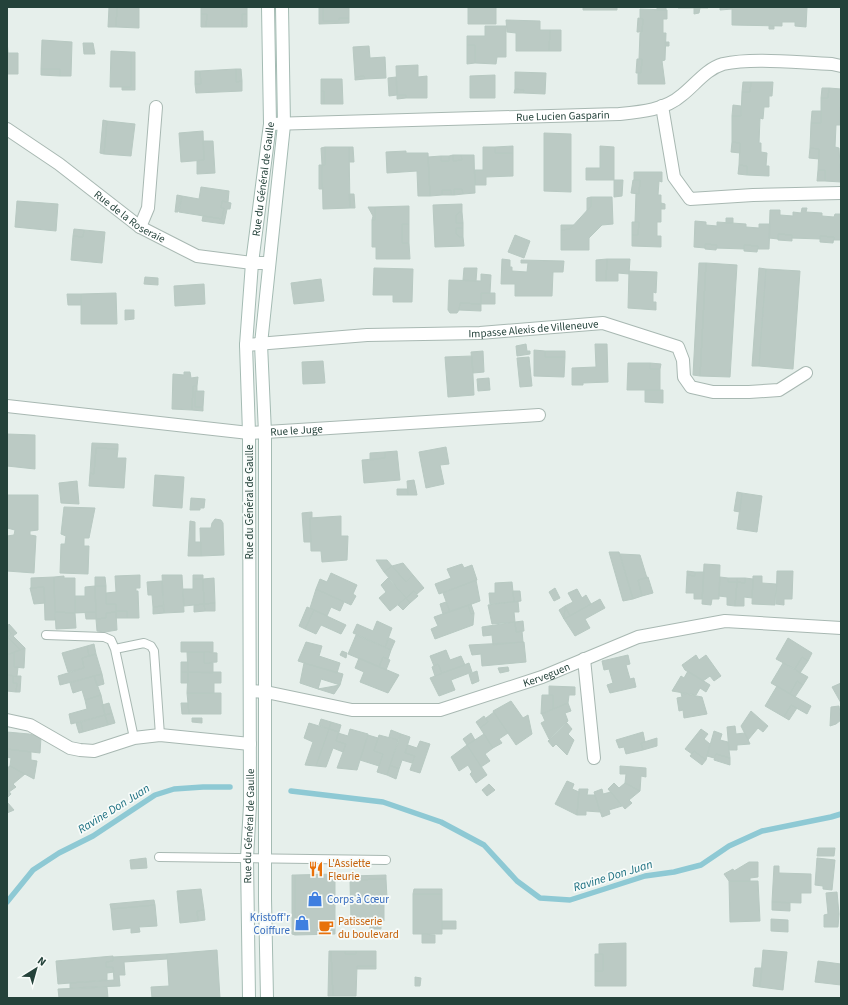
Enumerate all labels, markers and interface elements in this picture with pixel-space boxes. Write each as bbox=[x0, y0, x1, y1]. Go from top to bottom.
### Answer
street label: Rue Lucien Gasparin bbox=[516, 107, 610, 124]
street label: Rue du Général de Gaulle bbox=[248, 120, 278, 237]
street label: Rue de la Roseraie bbox=[91, 187, 168, 246]
street label: Impasse Alexis de Villeneuve bbox=[468, 316, 600, 341]
street label: Rue le Juge bbox=[270, 421, 324, 439]
street label: Rue du Général de Gaulle bbox=[242, 444, 257, 560]
street label: Kerveguen bbox=[521, 659, 572, 690]
street label: Rue du Général de Gaulle bbox=[239, 768, 258, 884]
water label: Ravine Don Juan bbox=[75, 780, 153, 838]
place label: L'Assiette Fleurie bbox=[328, 856, 371, 884]
water label: Ravine Don Juan bbox=[571, 856, 655, 896]
restaurant icon: L'Assiette Fleurie bbox=[307, 860, 325, 878]
shop icon: Corps à Cœur bbox=[306, 890, 324, 908]
place label: Corps à Cœur bbox=[327, 892, 389, 907]
place label: Kristoff'r Coiffure bbox=[250, 910, 291, 938]
shop icon: Kristoff'r Coiffure bbox=[293, 914, 311, 932]
place label: Patisserie du boulevard bbox=[338, 914, 399, 942]
cafe icon: Patisserie du boulevard bbox=[317, 918, 335, 936]
north arrow bbox=[16, 949, 56, 989]
text: N bbox=[34, 953, 49, 970]

